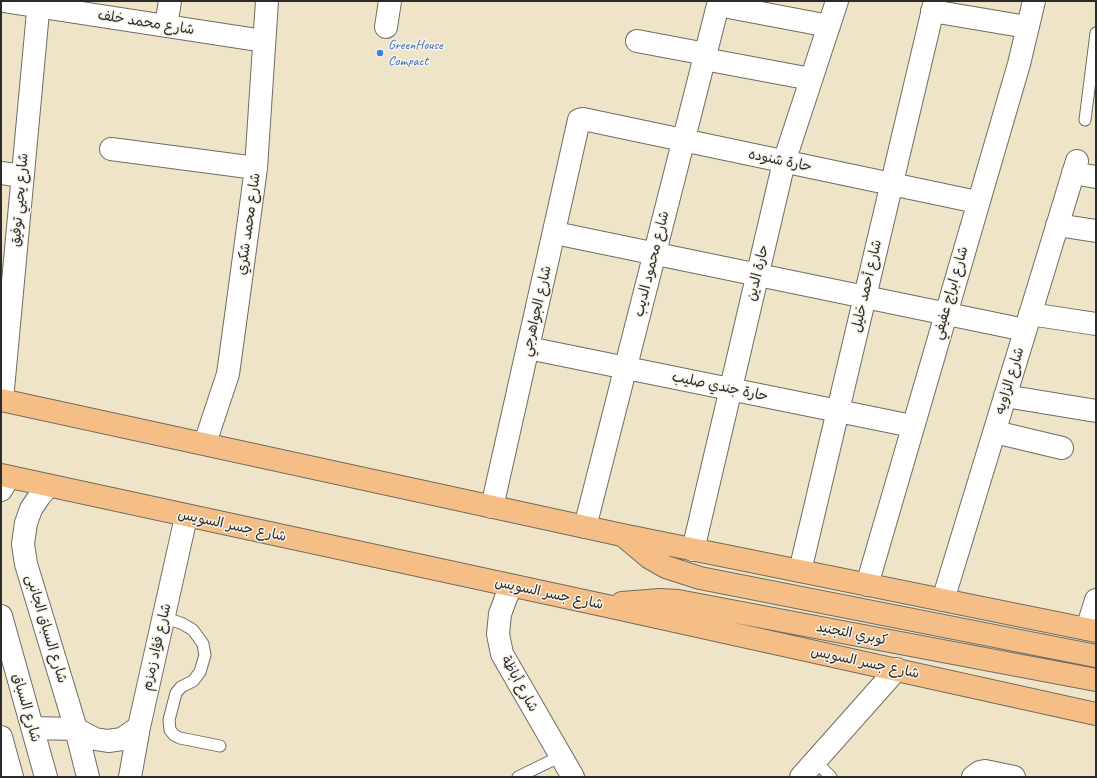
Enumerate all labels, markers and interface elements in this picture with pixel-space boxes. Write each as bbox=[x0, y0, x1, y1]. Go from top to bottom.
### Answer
street label: شارع محمد خلف bbox=[96, 7, 196, 39]
place label: GreenHouse Compact bbox=[388, 37, 443, 70]
marker: GreenHouse Compact bbox=[375, 48, 385, 58]
street label: حارة شنوده bbox=[747, 146, 813, 176]
street label: شارع يحيي توفيق bbox=[8, 152, 32, 248]
street label: شارع محمد شكري bbox=[234, 172, 264, 276]
street label: شارع محمود الديب bbox=[631, 209, 673, 319]
street label: شارع أحمد خليل bbox=[848, 238, 886, 334]
street label: حارة الدين bbox=[743, 243, 773, 303]
street label: شارع ابراج عفيفي bbox=[930, 244, 972, 342]
street label: شارع الجواهرجي bbox=[518, 264, 556, 358]
street label: شارع الزاويه bbox=[992, 345, 1028, 417]
street label: حارة جندي صليب bbox=[670, 369, 770, 405]
street label: شارع جسر السويس bbox=[176, 506, 288, 546]
street label: شارع السباق الجانبى bbox=[22, 573, 70, 685]
street label: شارع جسر السويس bbox=[493, 574, 605, 614]
street label: شارع فؤاد زمزم bbox=[139, 602, 175, 692]
street label: كوبري التجنيد bbox=[815, 619, 889, 649]
street label: شارع جسر السويس bbox=[809, 643, 921, 683]
street label: شارع أباظة bbox=[497, 653, 541, 715]
street label: شارع السباق bbox=[8, 672, 44, 744]

